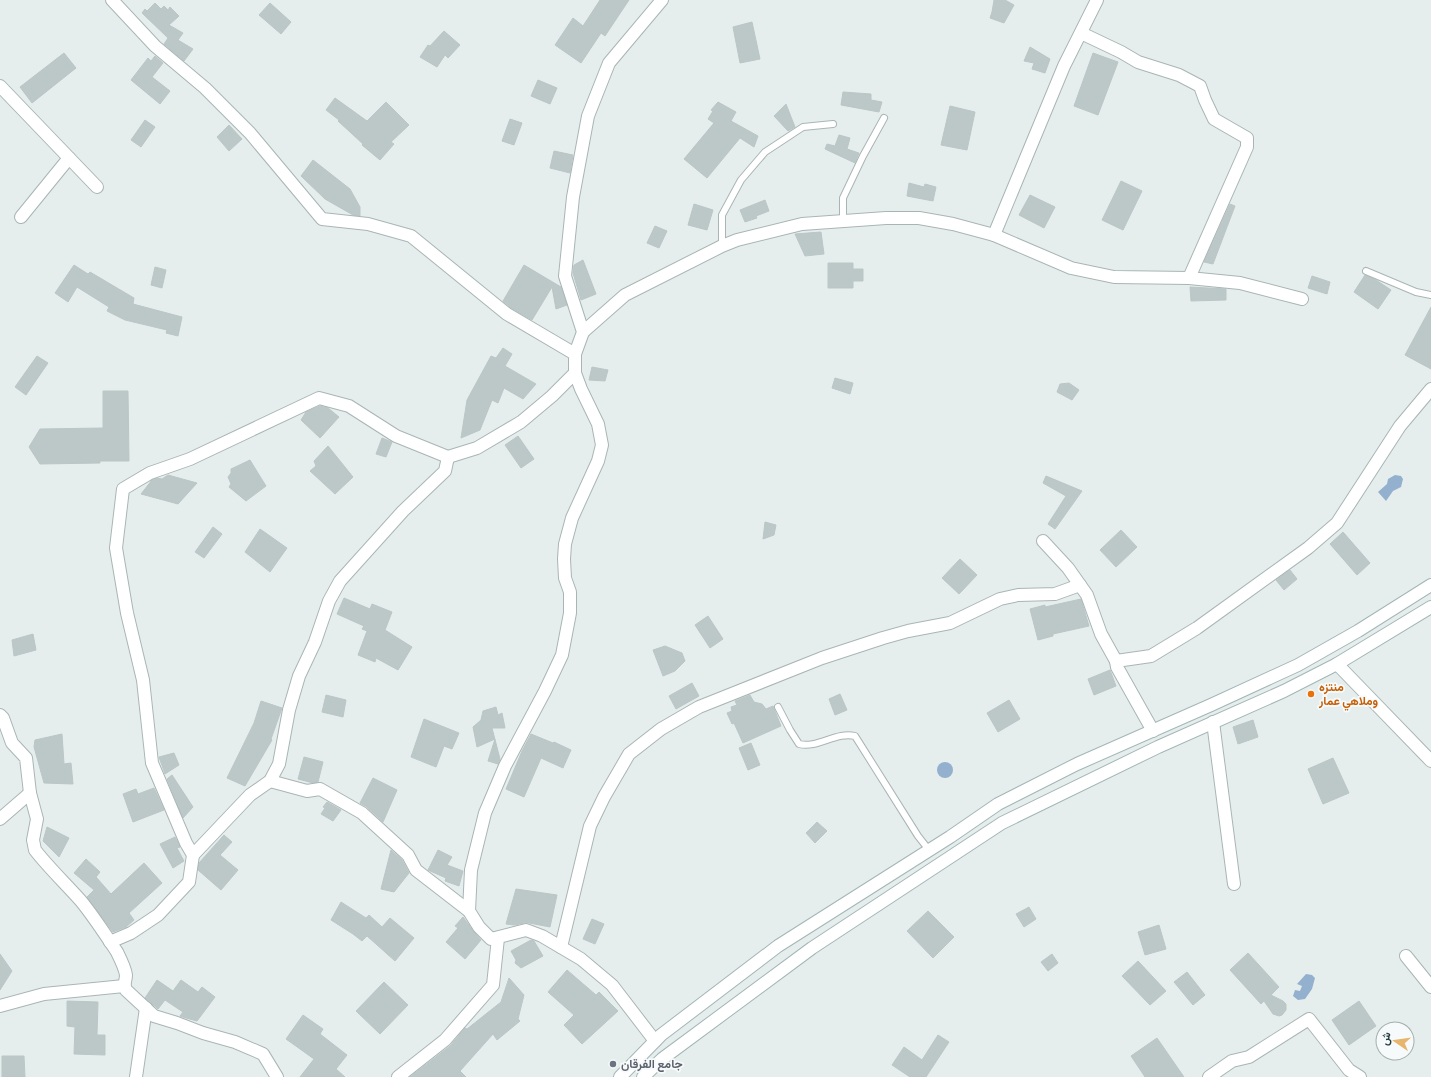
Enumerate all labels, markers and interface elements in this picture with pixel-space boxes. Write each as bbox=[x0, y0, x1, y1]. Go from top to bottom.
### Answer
place label: منتزه وملاهي عمار bbox=[1318, 679, 1379, 711]
marker: منتزه وملاهي عمار bbox=[1306, 689, 1316, 699]
north arrow bbox=[1375, 1021, 1415, 1061]
text: ش bbox=[1377, 1031, 1395, 1047]
place label: جامع الفرقان bbox=[621, 1056, 683, 1073]
marker: جامع الفرقان bbox=[608, 1059, 618, 1069]

